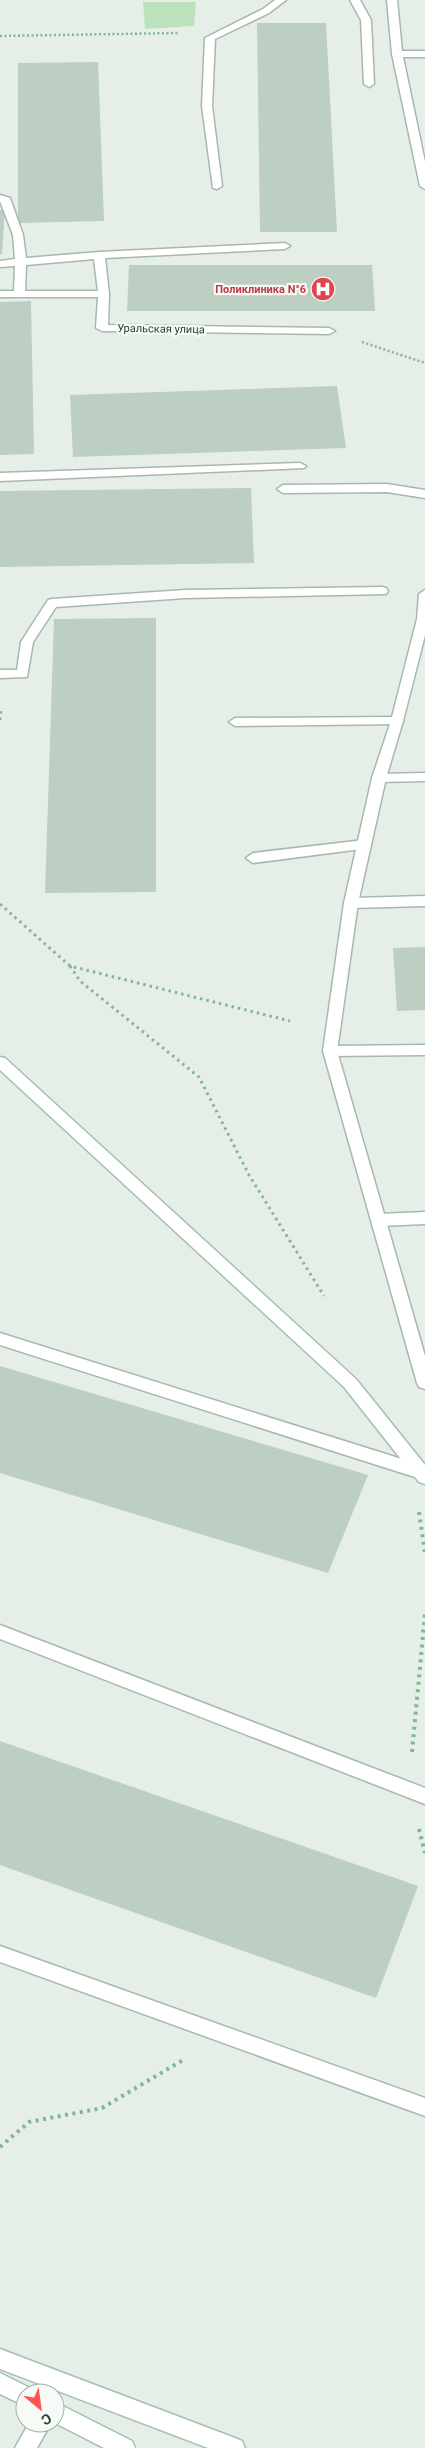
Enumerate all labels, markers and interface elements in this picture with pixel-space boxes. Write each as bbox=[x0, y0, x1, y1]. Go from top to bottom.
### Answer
hospital icon: Поликлиника N°6 bbox=[310, 276, 336, 302]
place label: Поликлиника N°6 bbox=[215, 283, 306, 296]
street label: Уральская улица bbox=[117, 322, 205, 336]
north arrow bbox=[15, 2383, 65, 2433]
text: С bbox=[38, 2410, 54, 2429]

